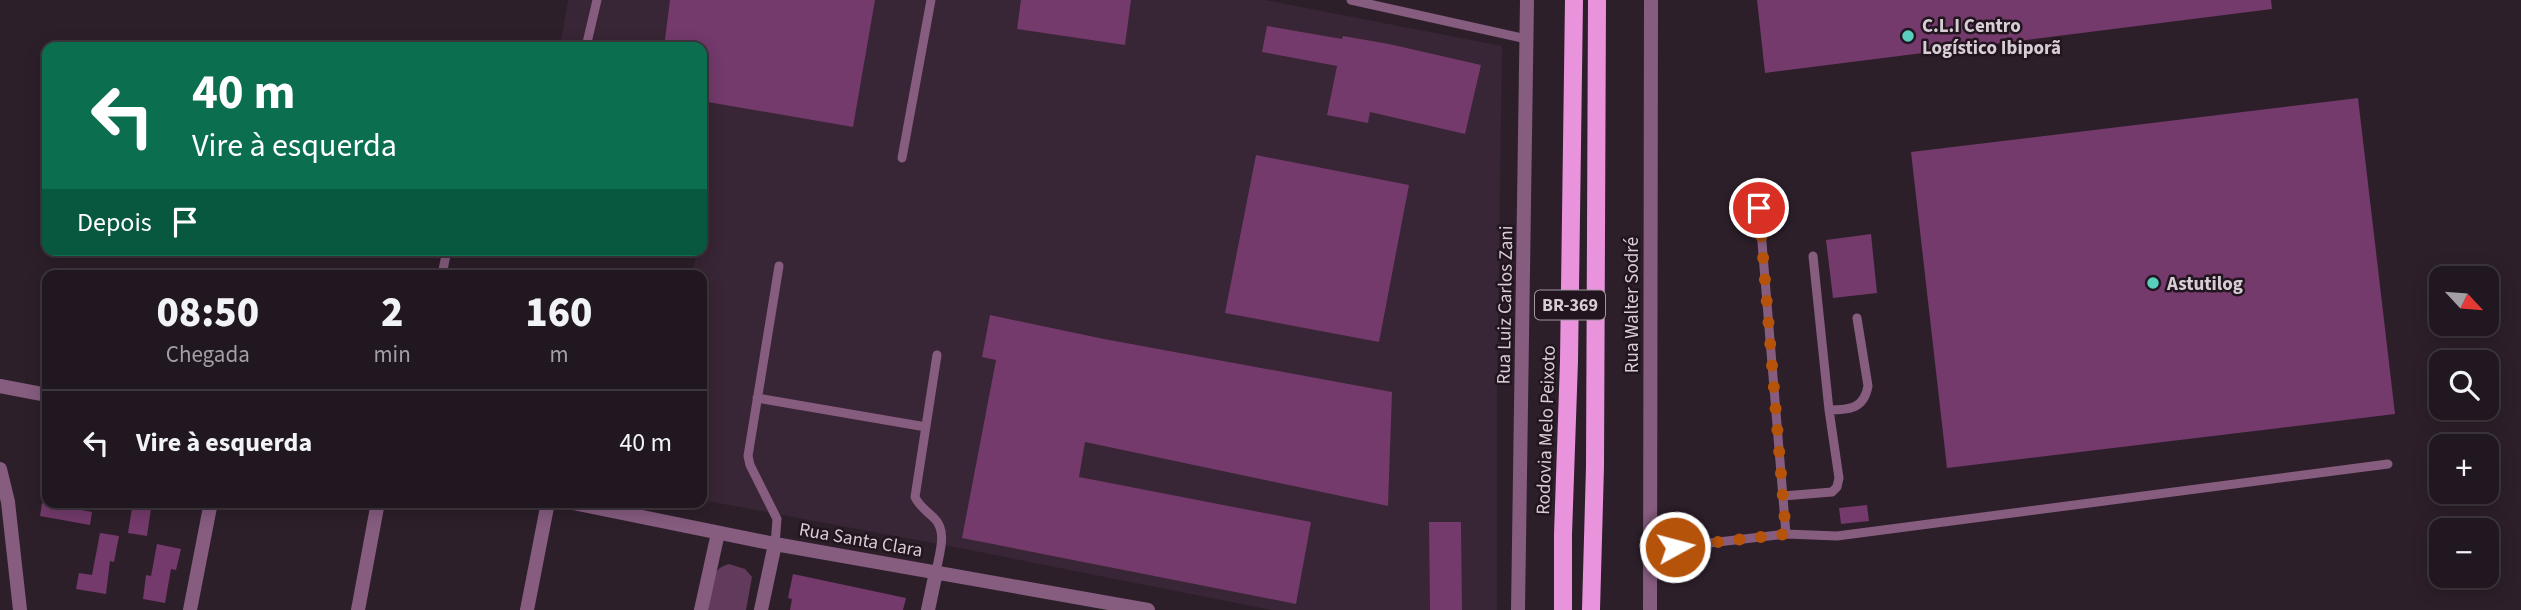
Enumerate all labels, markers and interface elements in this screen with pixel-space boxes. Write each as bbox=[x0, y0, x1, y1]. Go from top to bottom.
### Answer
place label: C.L.I Centro Logístico Ibiporã bbox=[1922, 13, 2061, 62]
marker: C.L.I Centro Logístico Ibiporã bbox=[1900, 28, 1916, 44]
text: 40 m bbox=[192, 58, 296, 128]
icon: left bbox=[77, 70, 168, 161]
text: Vire à esquerda bbox=[192, 123, 397, 169]
pin bbox=[1729, 178, 1789, 238]
icon: arrive bbox=[1740, 189, 1778, 227]
icon: arrive bbox=[166, 203, 204, 241]
text: Depois bbox=[77, 204, 152, 241]
street label: Rua Luiz Carlos Zani bbox=[1491, 225, 1520, 385]
street label: Rua Walter Sodré bbox=[1619, 237, 1646, 373]
north arrow bbox=[2429, 266, 2499, 336]
map controls bbox=[2429, 266, 2499, 588]
place label: Astutilog bbox=[2166, 271, 2243, 298]
marker: Astutilog bbox=[2145, 275, 2161, 291]
text: 08:50 bbox=[156, 283, 259, 343]
text: 2 bbox=[381, 283, 403, 343]
text: 160 bbox=[525, 283, 593, 343]
road number: BR-369 bbox=[1535, 290, 1605, 320]
text: Chegada bbox=[166, 338, 250, 371]
text: min bbox=[374, 338, 411, 371]
text: m bbox=[549, 338, 568, 371]
street label: Rodovia Melo Peixoto bbox=[1530, 345, 1563, 515]
button: search bbox=[2429, 350, 2499, 420]
icon: left bbox=[77, 424, 115, 462]
text: Vire à esquerda bbox=[136, 424, 312, 461]
text: 40 m bbox=[619, 424, 672, 461]
button: + bbox=[2429, 434, 2499, 504]
position arrow bbox=[1638, 510, 1712, 584]
street label: Rua Santa Clara bbox=[797, 516, 925, 565]
button: − bbox=[2429, 518, 2499, 588]

